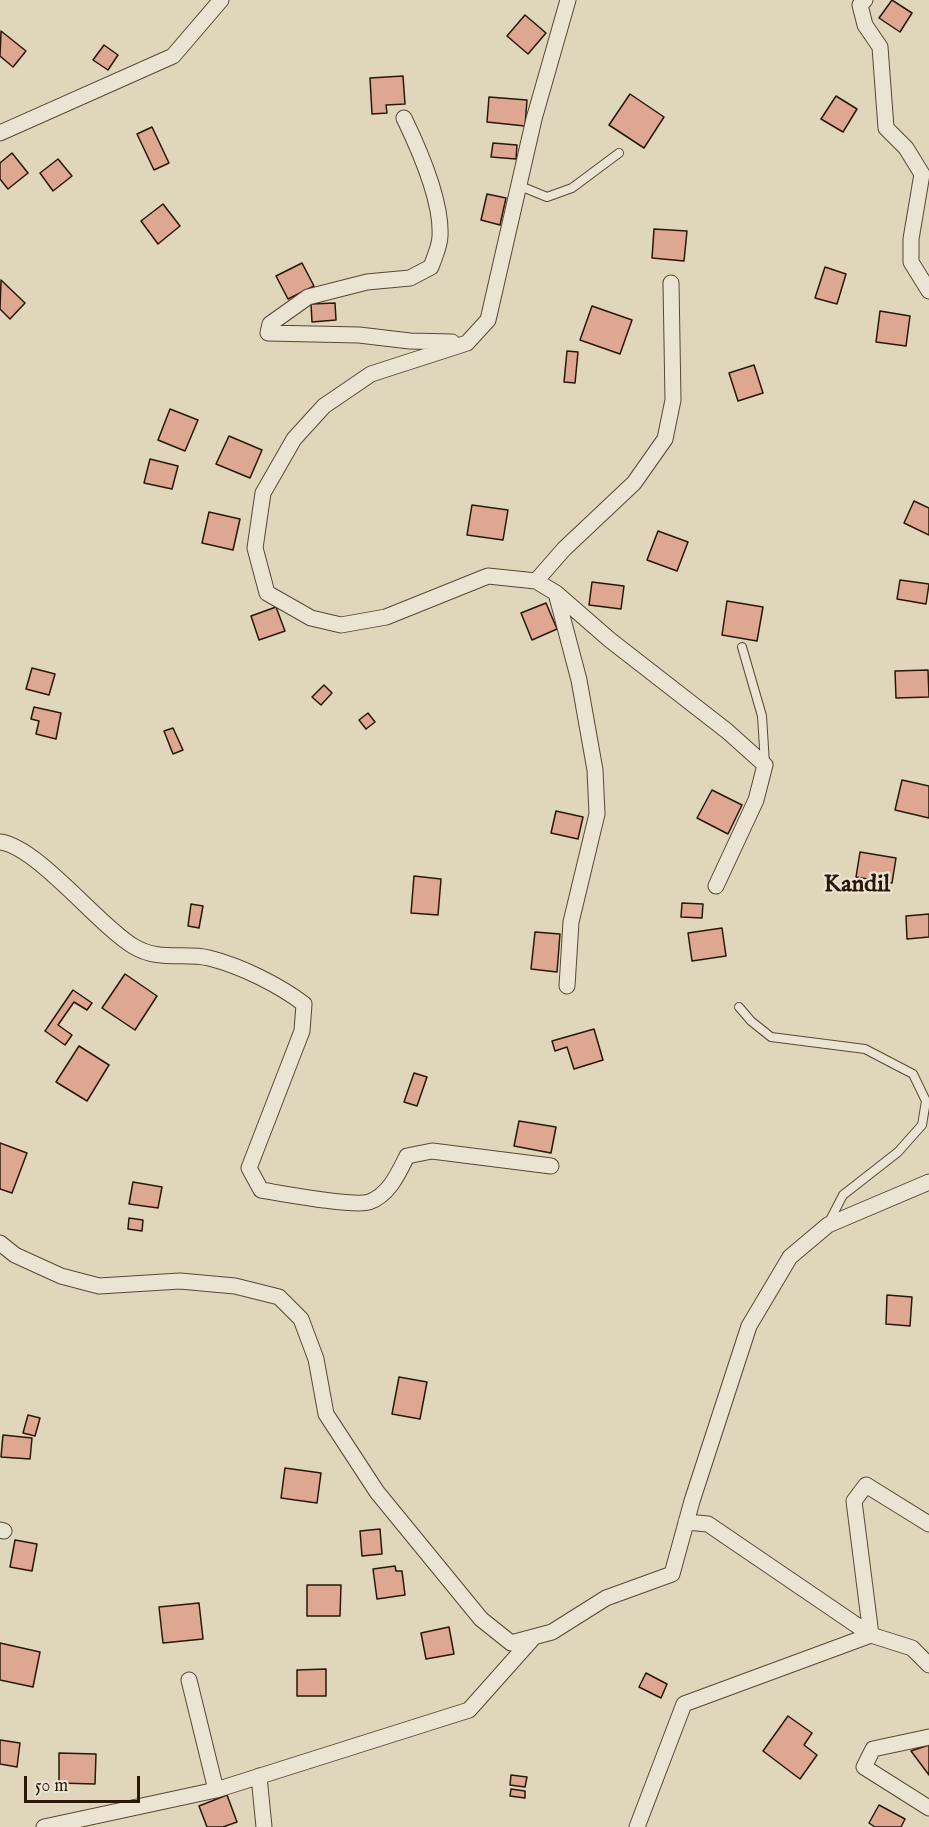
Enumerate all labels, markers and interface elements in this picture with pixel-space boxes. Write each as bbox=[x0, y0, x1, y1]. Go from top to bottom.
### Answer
district label: Kandil bbox=[824, 872, 890, 900]
scale bar bbox=[27, 1764, 142, 1802]
text: 50 m bbox=[35, 1775, 68, 1798]

